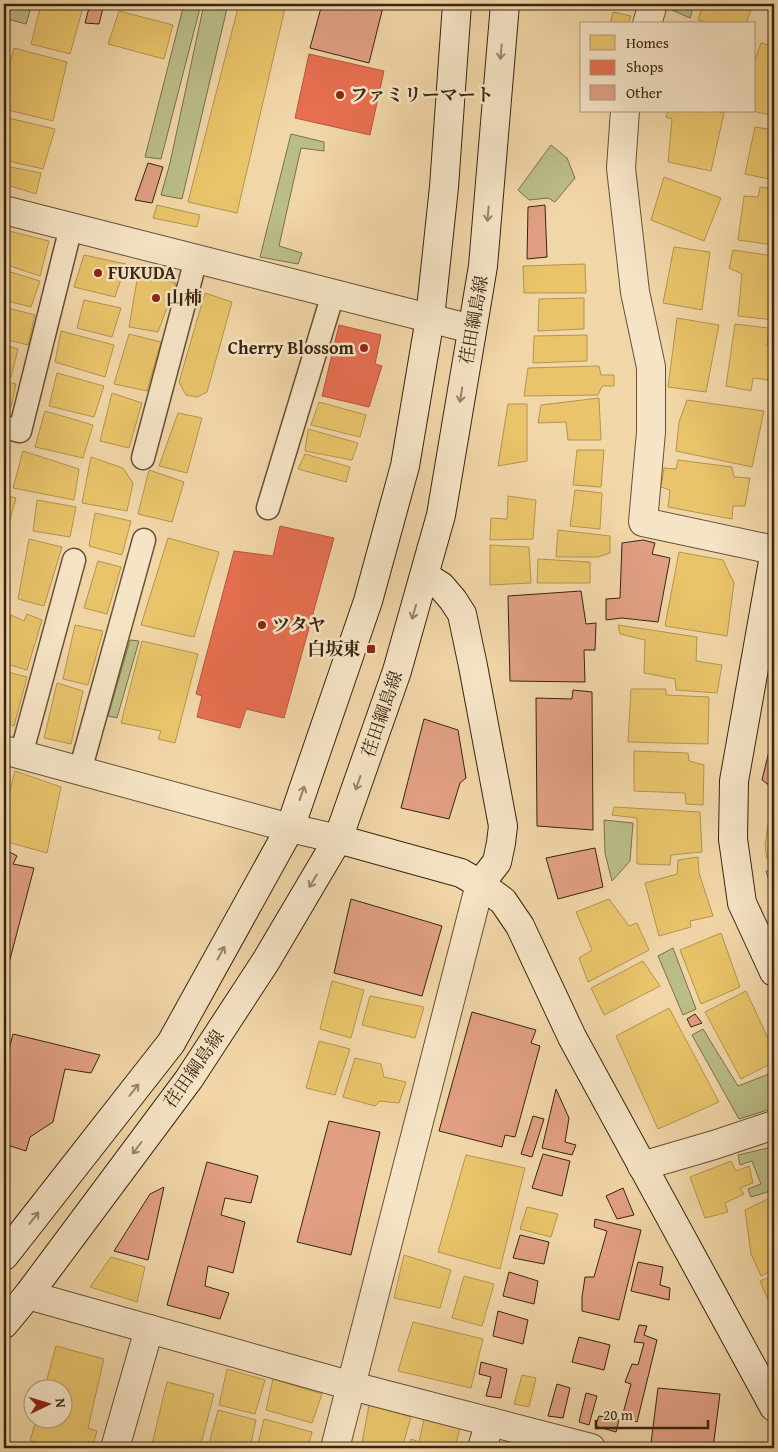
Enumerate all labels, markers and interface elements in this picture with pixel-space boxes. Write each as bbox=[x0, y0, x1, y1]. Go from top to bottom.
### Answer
legend bbox=[580, 22, 756, 112]
text: Homes bbox=[626, 32, 669, 53]
one-way arrow bbox=[496, 44, 506, 60]
text: Shops bbox=[626, 56, 663, 77]
place label: ファミリーマート bbox=[350, 81, 494, 108]
text: Other bbox=[626, 82, 662, 103]
marker: ファミリーマート bbox=[334, 89, 346, 101]
one-way arrow bbox=[483, 206, 492, 222]
place label: FUKUDA bbox=[108, 259, 176, 286]
marker: FUKUDA bbox=[92, 267, 104, 279]
street label: 荏田綱島線 bbox=[452, 273, 495, 367]
place label: 山柿 bbox=[166, 284, 202, 311]
marker: 山柿 bbox=[150, 292, 162, 304]
place label: Cherry Blossom bbox=[228, 334, 355, 361]
marker: Cherry Blossom bbox=[358, 342, 370, 354]
one-way arrow bbox=[456, 386, 466, 402]
one-way arrow bbox=[409, 604, 419, 620]
place label: ツタヤ bbox=[272, 611, 326, 638]
marker: ツタヤ bbox=[256, 619, 268, 631]
place label: 白坂東 bbox=[307, 635, 361, 662]
marker: 白坂東 bbox=[365, 643, 377, 655]
street label: 荏田綱島線 bbox=[354, 667, 409, 761]
one-way arrow bbox=[352, 775, 362, 791]
one-way arrow bbox=[298, 786, 308, 802]
one-way arrow bbox=[308, 874, 318, 888]
one-way arrow bbox=[216, 946, 226, 961]
street label: 荏田綱島線 bbox=[157, 1024, 230, 1113]
one-way arrow bbox=[129, 1084, 140, 1097]
one-way arrow bbox=[132, 1141, 142, 1155]
one-way arrow bbox=[29, 1211, 39, 1225]
north arrow bbox=[22, 1380, 72, 1430]
text: N bbox=[51, 1397, 71, 1409]
scale bar bbox=[596, 1397, 708, 1429]
text: 20 m bbox=[603, 1404, 634, 1425]

